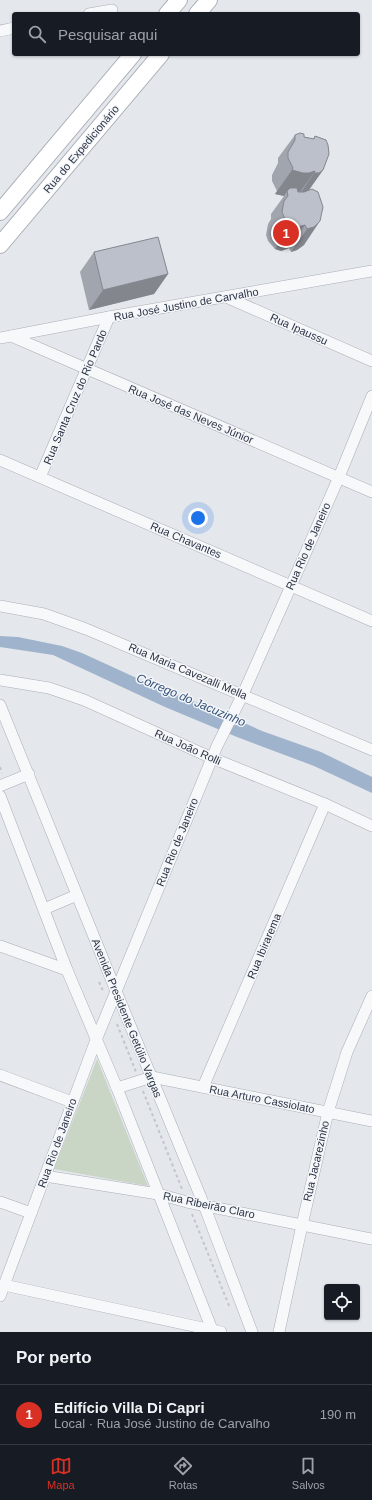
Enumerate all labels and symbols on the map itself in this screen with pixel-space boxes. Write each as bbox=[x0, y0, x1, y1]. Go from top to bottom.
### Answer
street label: Rua do Expedicionário bbox=[41, 103, 121, 195]
pin: 1 bbox=[273, 218, 299, 248]
street label: Rua José Justino de Carvalho bbox=[113, 285, 259, 323]
street label: Rua Ipaussu bbox=[268, 311, 330, 347]
street label: Rua Santa Cruz do Rio Pardo bbox=[41, 328, 109, 466]
street label: Rua José das Neves Júnior bbox=[127, 382, 256, 446]
street label: Rua Rio de Janeiro bbox=[283, 501, 333, 591]
your location bbox=[188, 508, 208, 528]
street label: Rua Chavantes bbox=[149, 520, 224, 561]
street label: Rua Maria Cavezalli Mella bbox=[127, 641, 250, 702]
water label: Córrego do Jacuzinho bbox=[134, 671, 248, 730]
street label: Rua João Rolli bbox=[153, 727, 223, 767]
street label: Rua Rio de Janeiro bbox=[154, 796, 200, 888]
street label: Rua Ibirarema bbox=[245, 911, 283, 980]
street label: Avenida Presidente Getúlio Vargas bbox=[90, 937, 165, 1100]
street label: Rua Arturo Cassiolato bbox=[208, 1083, 316, 1115]
street label: Rua Rio de Janeiro bbox=[35, 1097, 79, 1189]
street label: Rua Jacarezinho bbox=[301, 1119, 331, 1203]
street label: Rua Ribeirão Claro bbox=[162, 1189, 256, 1221]

